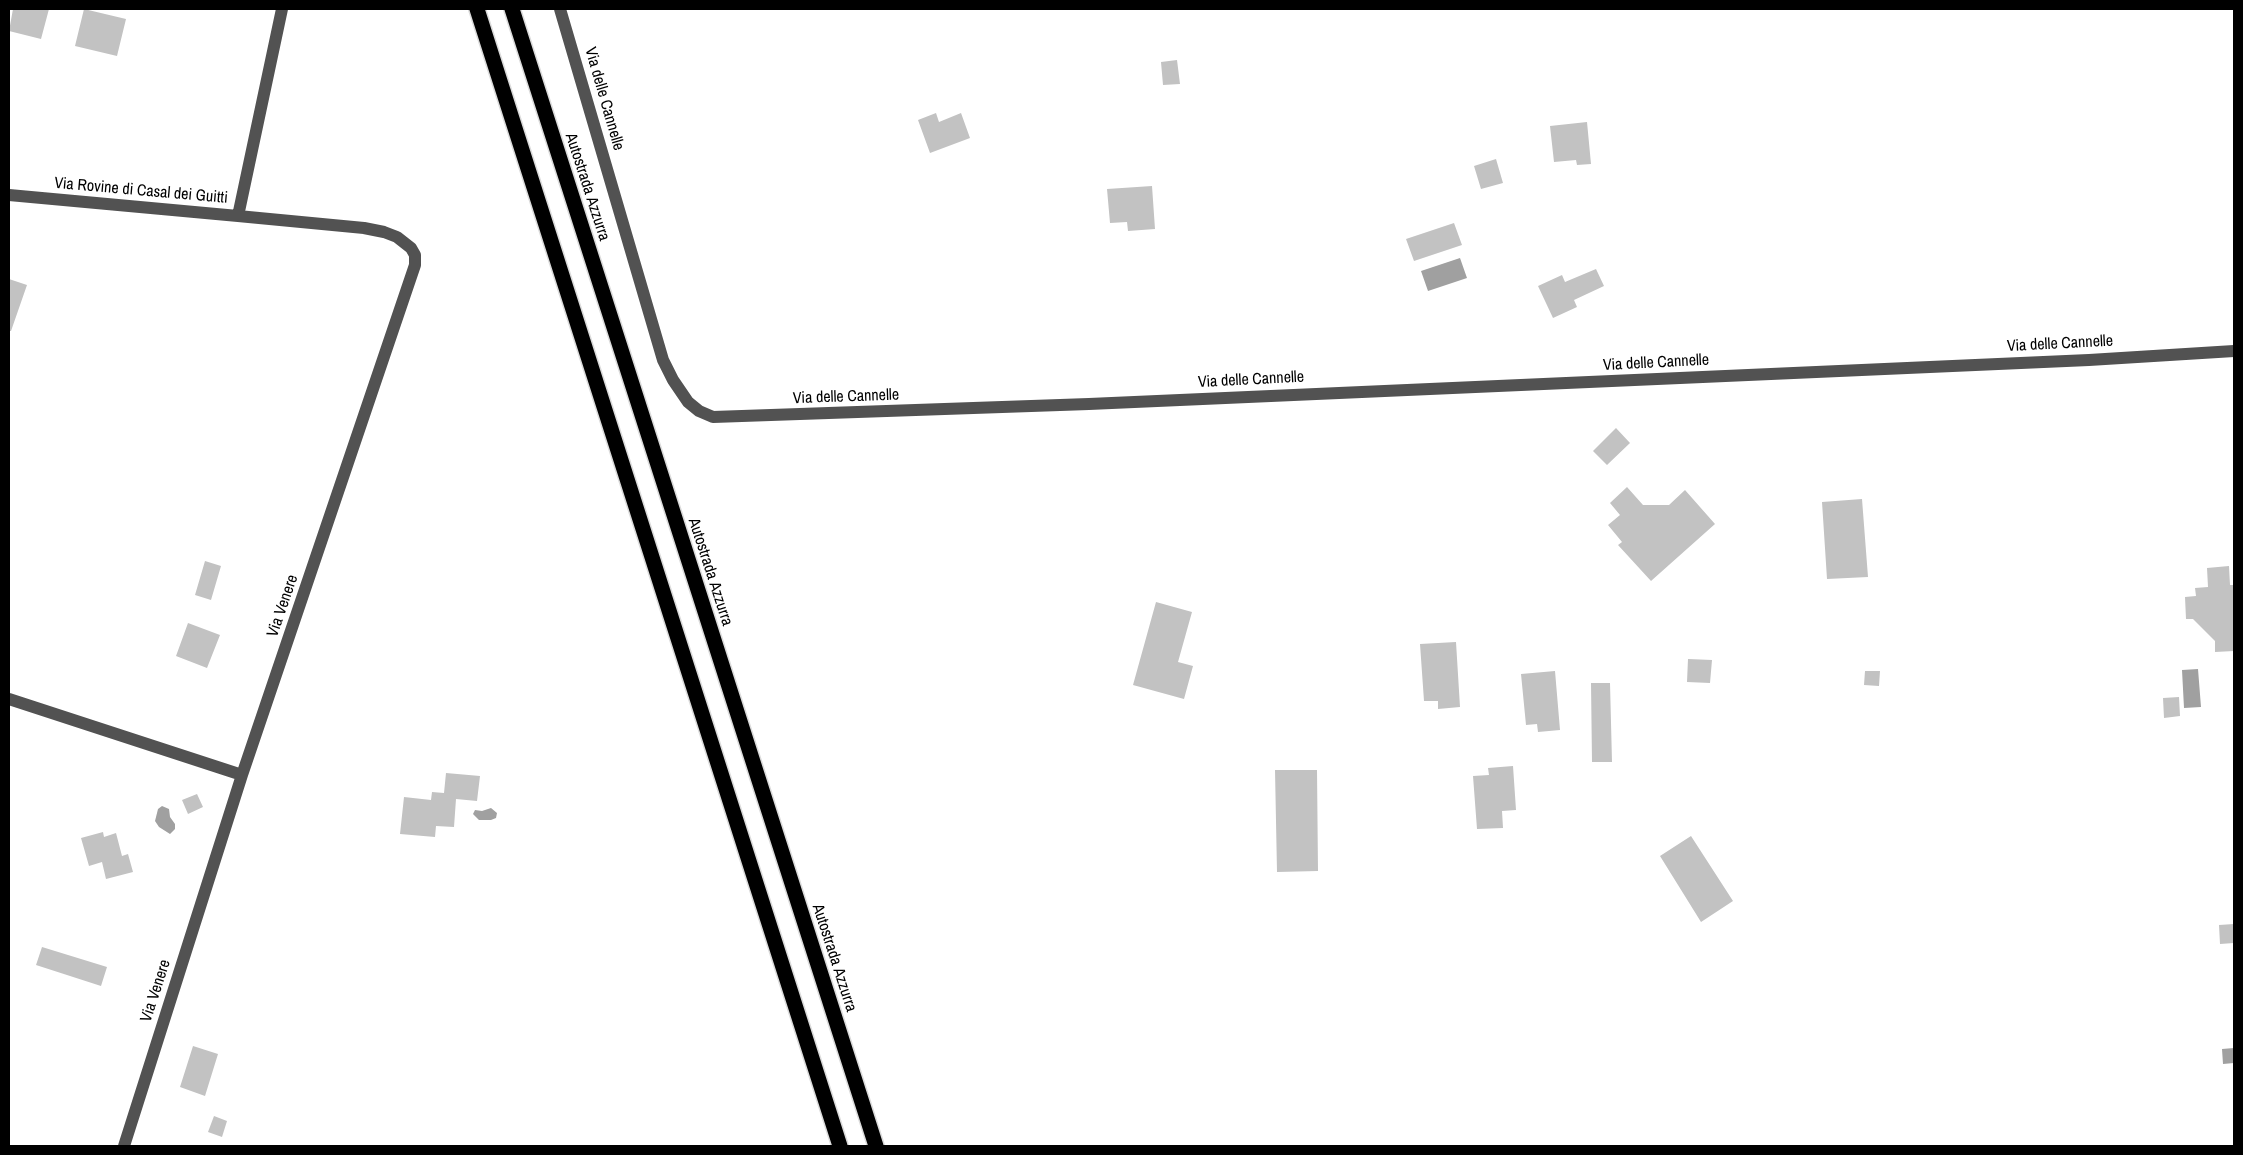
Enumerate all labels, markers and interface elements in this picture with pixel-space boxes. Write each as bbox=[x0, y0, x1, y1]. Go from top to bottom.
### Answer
street label: Via delle Cannelle bbox=[580, 45, 628, 153]
street label: Autostrada Azzurra bbox=[561, 131, 613, 243]
street label: Via Rovine di Casal dei Guitti bbox=[53, 174, 229, 208]
street label: Via delle Cannelle bbox=[2006, 332, 2114, 356]
street label: Via delle Cannelle bbox=[1602, 351, 1710, 375]
street label: Via delle Cannelle bbox=[1197, 368, 1305, 392]
street label: Via delle Cannelle bbox=[793, 386, 899, 408]
street label: Autostrada Azzurra bbox=[684, 516, 736, 628]
street label: Via Venere bbox=[263, 572, 303, 640]
street label: Autostrada Azzurra bbox=[808, 902, 860, 1014]
street label: Via Venere bbox=[137, 957, 175, 1025]

